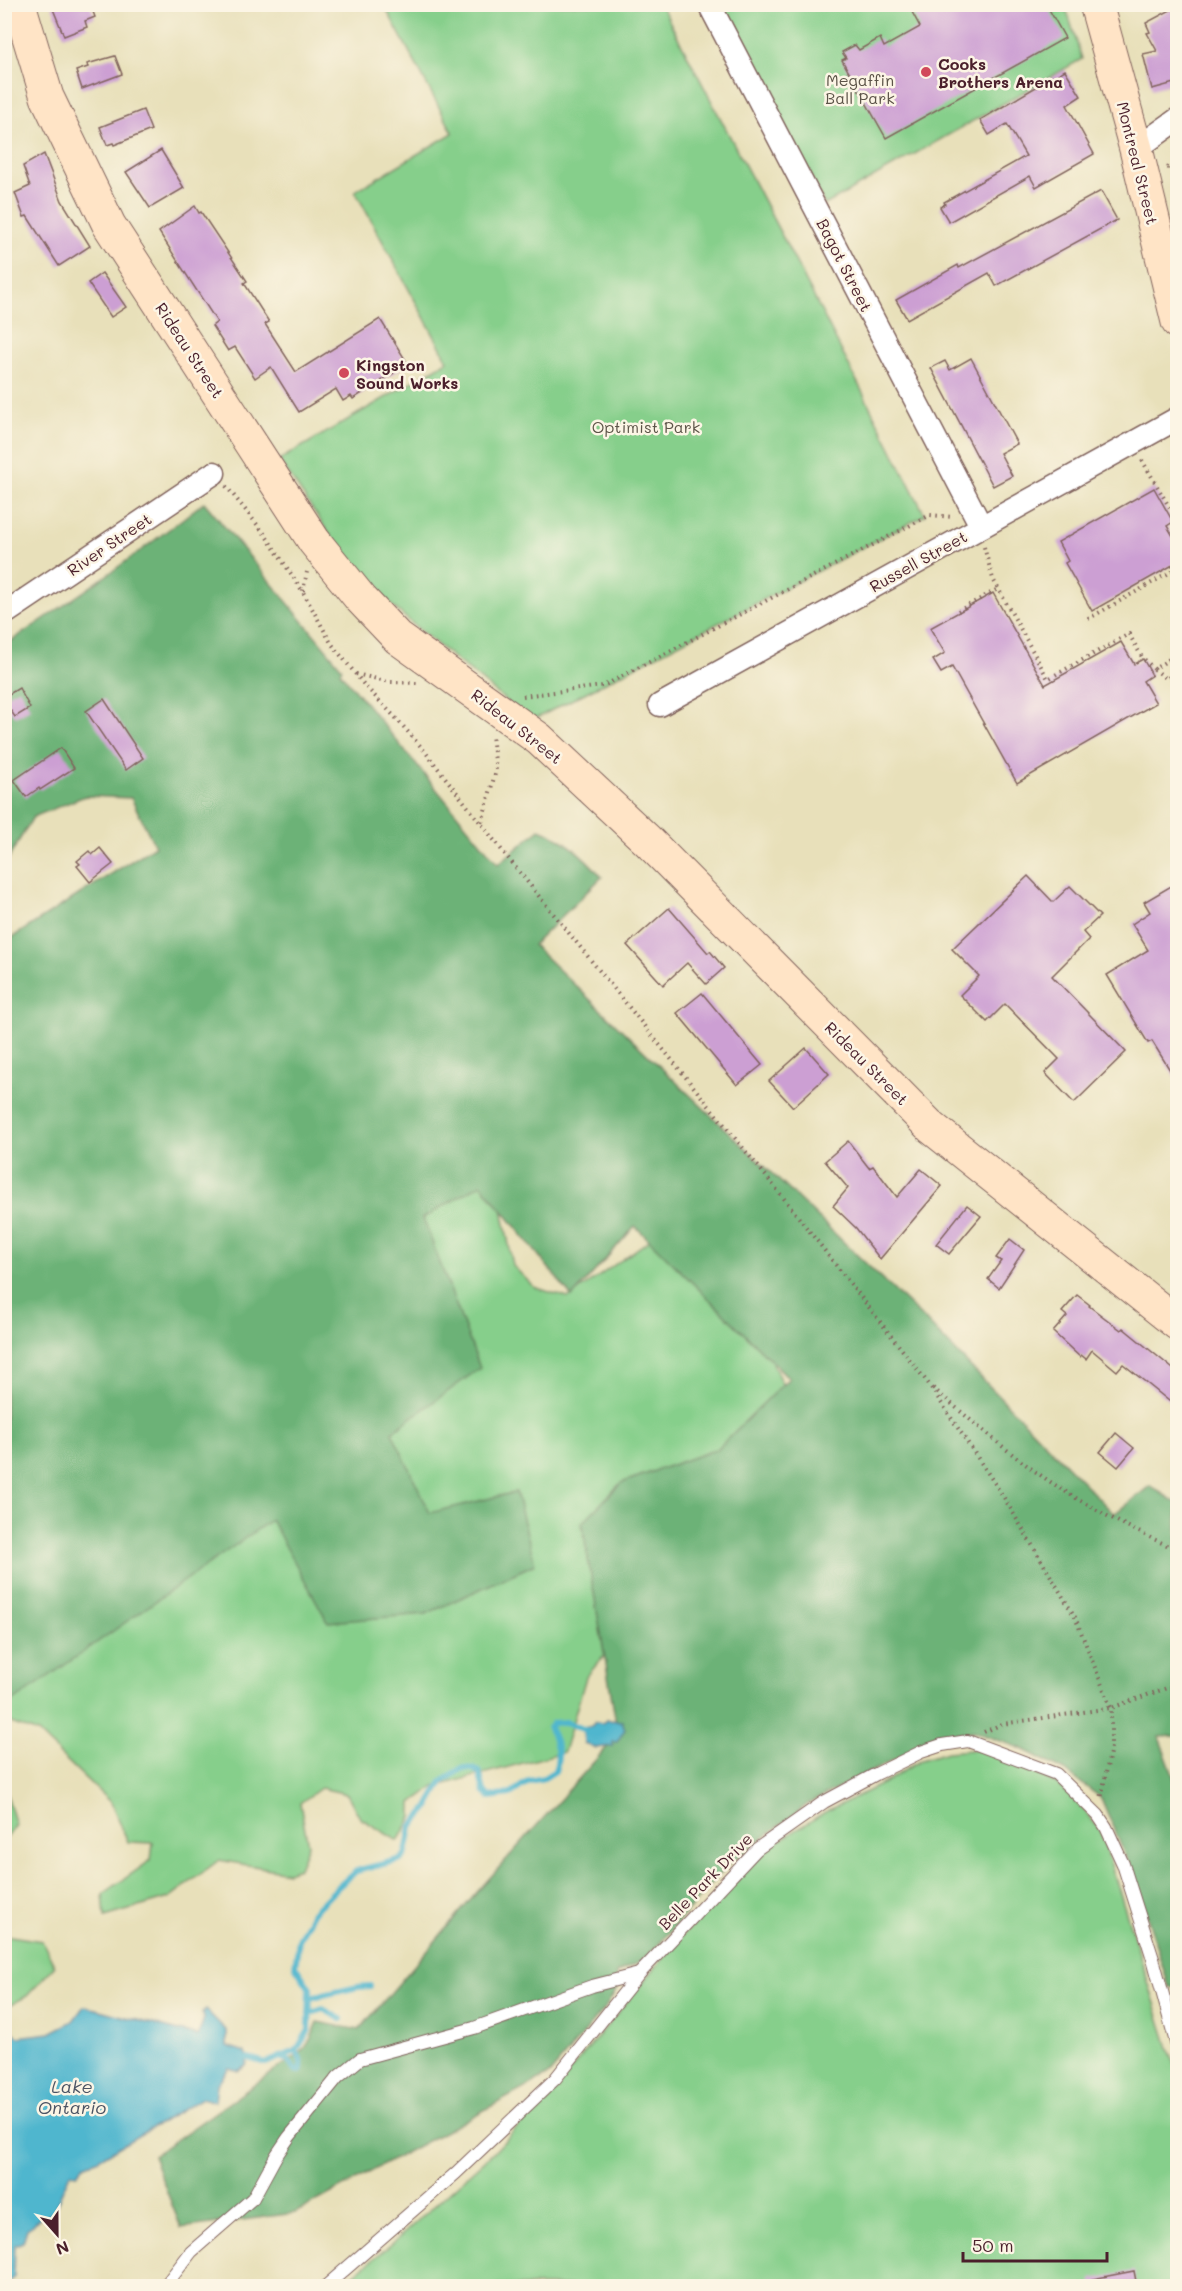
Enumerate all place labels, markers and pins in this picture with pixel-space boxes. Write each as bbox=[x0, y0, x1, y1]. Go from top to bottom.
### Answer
place label: Cooks Brothers Arena bbox=[938, 53, 1063, 92]
marker: Cooks Brothers Arena bbox=[919, 65, 933, 79]
place label: Kingston Sound Works bbox=[356, 354, 458, 393]
marker: Kingston Sound Works bbox=[337, 366, 351, 380]

